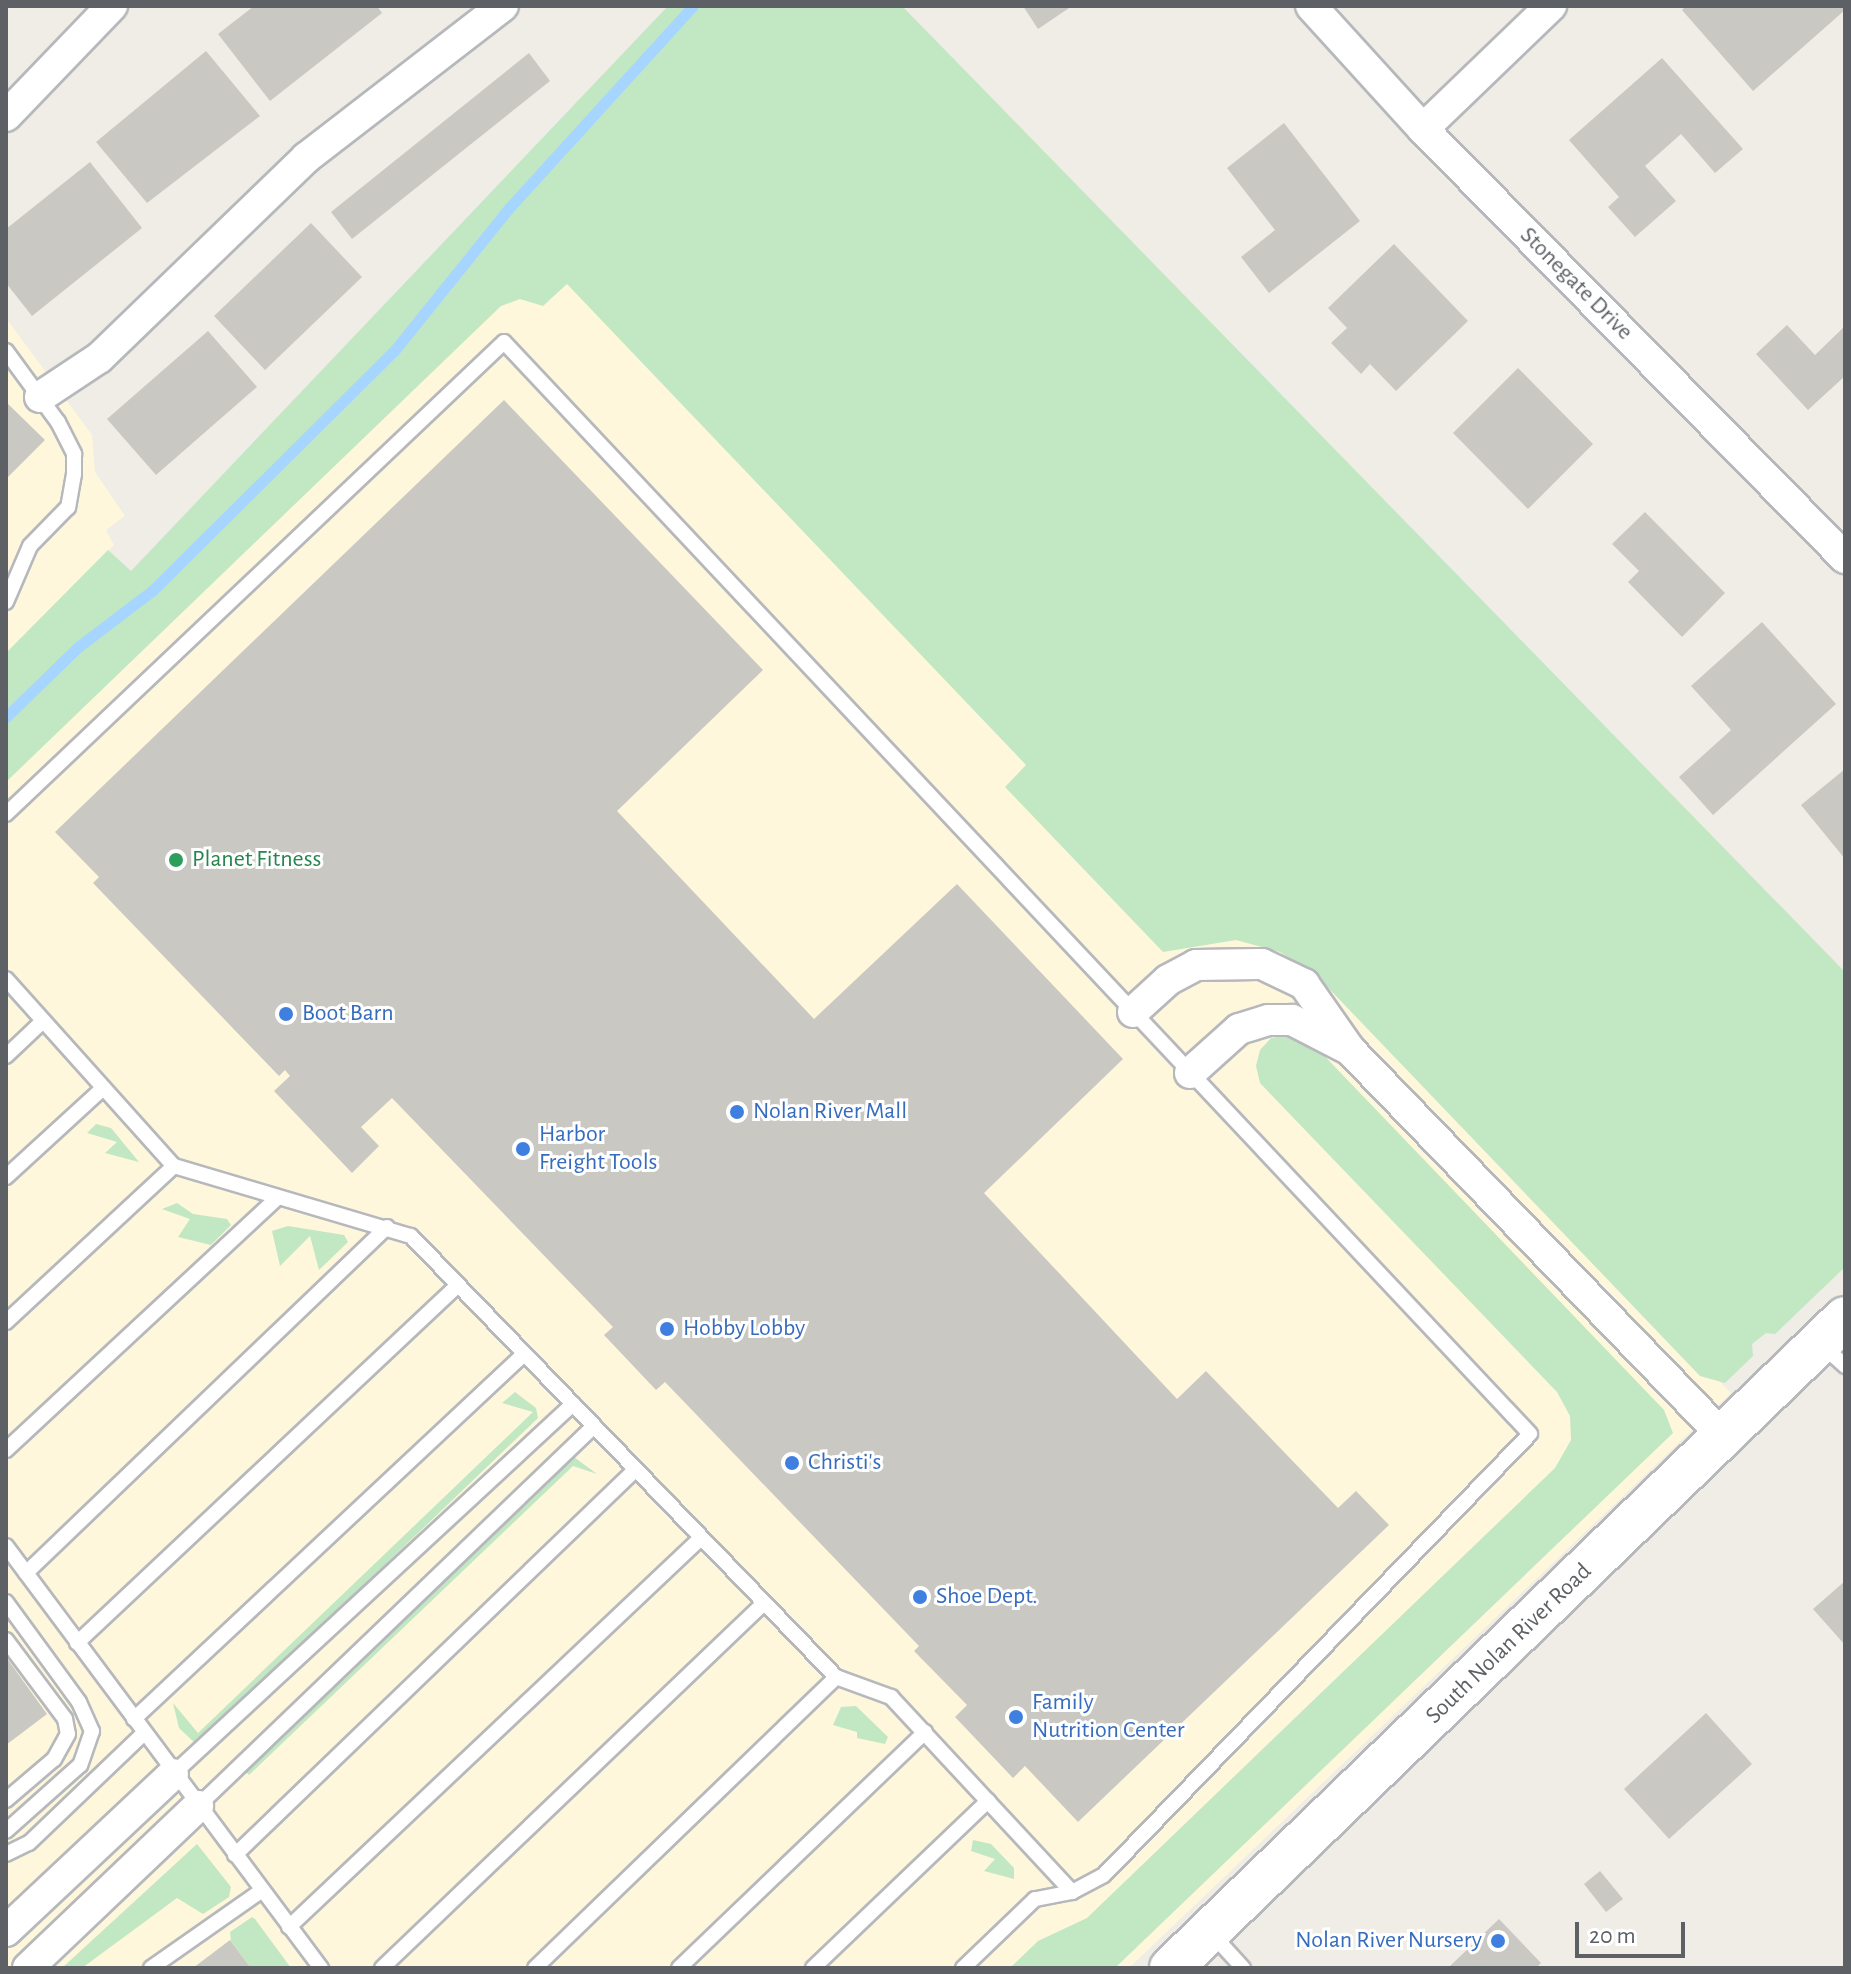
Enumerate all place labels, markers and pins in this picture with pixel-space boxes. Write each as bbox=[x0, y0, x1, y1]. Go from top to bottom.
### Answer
place label: Planet Fitness bbox=[192, 846, 321, 874]
marker: Planet Fitness bbox=[167, 851, 185, 869]
place label: Boot Barn bbox=[302, 1000, 394, 1028]
marker: Boot Barn bbox=[277, 1005, 295, 1023]
place label: Nolan River Mall bbox=[753, 1098, 907, 1126]
marker: Nolan River Mall bbox=[728, 1103, 746, 1121]
place label: Harbor Freight Tools bbox=[539, 1121, 657, 1177]
marker: Harbor Freight Tools bbox=[514, 1140, 532, 1158]
place label: Hobby Lobby bbox=[683, 1315, 805, 1343]
marker: Hobby Lobby bbox=[658, 1320, 676, 1338]
place label: Christi's bbox=[808, 1449, 881, 1477]
marker: Christi's bbox=[783, 1454, 801, 1472]
place label: Shoe Dept. bbox=[936, 1583, 1038, 1611]
marker: Shoe Dept. bbox=[911, 1588, 929, 1606]
place label: Family Nutrition Center bbox=[1032, 1689, 1185, 1745]
marker: Family Nutrition Center bbox=[1007, 1708, 1025, 1726]
place label: Nolan River Nursery bbox=[1295, 1927, 1482, 1955]
marker: Nolan River Nursery bbox=[1489, 1932, 1507, 1950]

